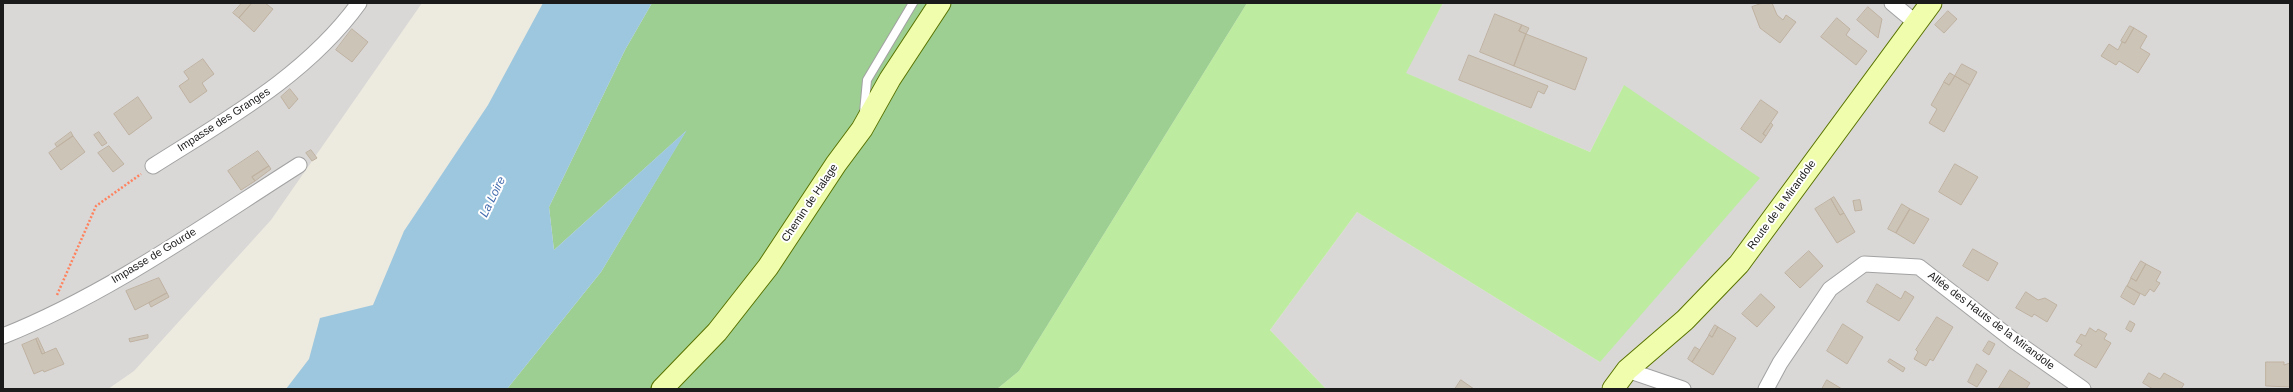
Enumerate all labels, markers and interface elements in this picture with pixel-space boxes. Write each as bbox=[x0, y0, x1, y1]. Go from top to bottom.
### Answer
street label: Impasse des Granges bbox=[175, 85, 273, 155]
street label: Route de la Mirandole bbox=[1745, 158, 1819, 252]
street label: Chemin de Halage bbox=[779, 162, 841, 244]
water label: La Loire bbox=[477, 174, 509, 220]
street label: Impasse de Gourde bbox=[109, 225, 199, 287]
street label: Allée des Hauts de la Mirandole bbox=[1925, 269, 2057, 373]

